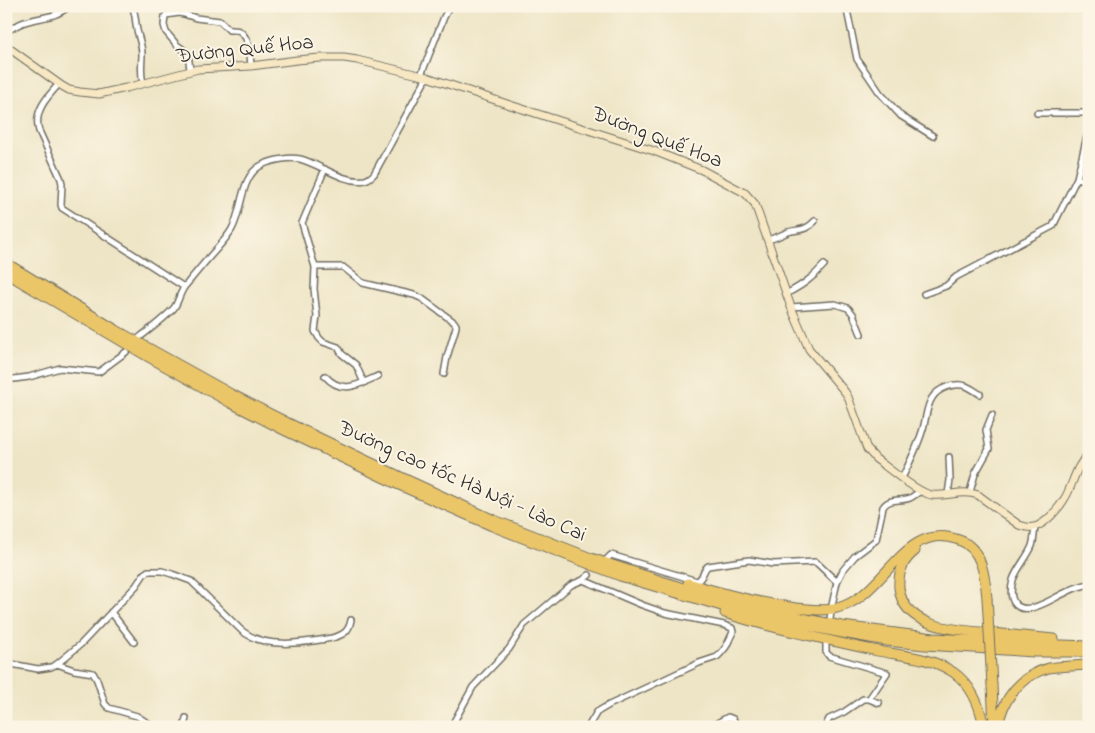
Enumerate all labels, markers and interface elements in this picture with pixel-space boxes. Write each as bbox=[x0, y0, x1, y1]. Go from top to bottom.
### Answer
street label: Đường Quế Hoa bbox=[174, 28, 315, 74]
street label: Đường Quế Hoa bbox=[586, 99, 727, 179]
street label: Đường cao tốc Hà Nội - Lào Cai bbox=[331, 413, 591, 552]

